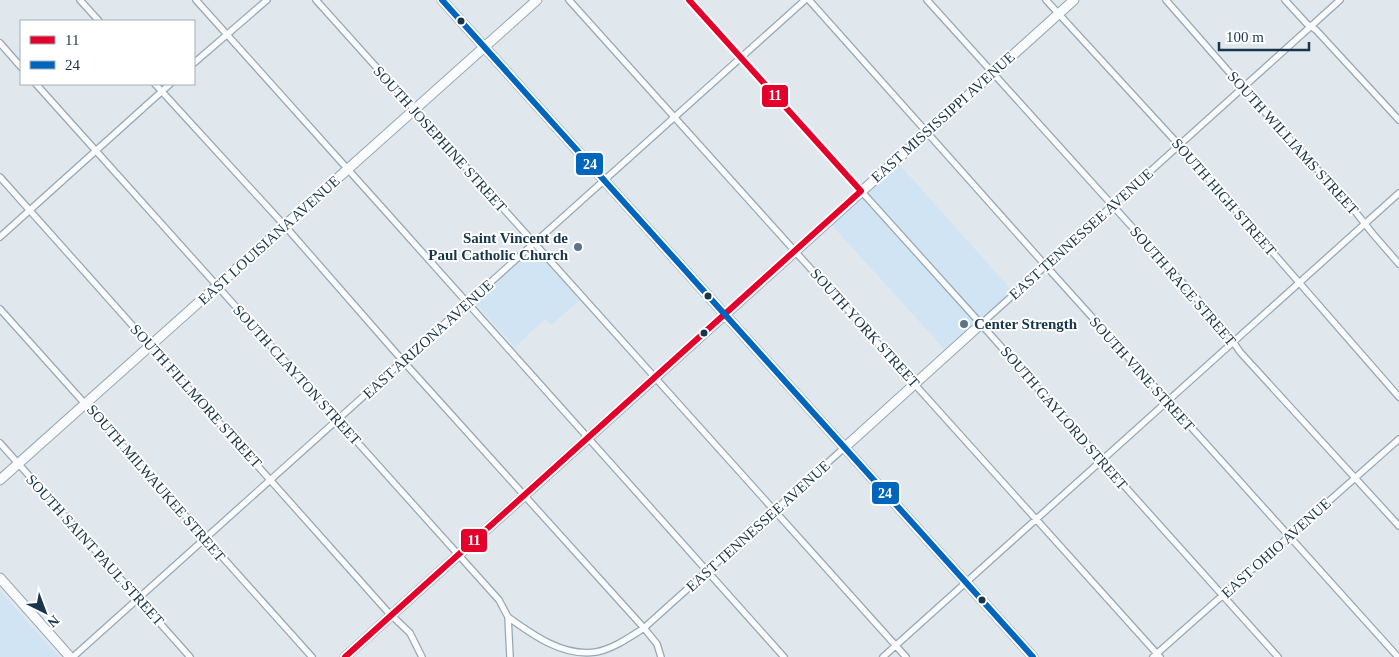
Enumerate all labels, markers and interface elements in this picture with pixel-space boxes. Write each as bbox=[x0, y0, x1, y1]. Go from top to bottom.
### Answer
unlabelled marker bbox=[456, 16, 466, 26]
legend bbox=[20, 20, 195, 85]
scale bar bbox=[1219, 20, 1309, 52]
text: 100 m bbox=[1226, 29, 1264, 45]
text: 11 bbox=[65, 32, 79, 48]
street label: EAST MISSISSIPPI AVENUE bbox=[868, 48, 1018, 186]
text: 24 bbox=[65, 57, 81, 73]
street label: SOUTH JOSEPHINE STREET bbox=[370, 63, 510, 215]
street label: SOUTH WILLIAMS STREET bbox=[1224, 68, 1362, 218]
line badge: 11 bbox=[761, 84, 789, 108]
text: 11 bbox=[768, 88, 782, 103]
street label: SOUTH HIGH STREET bbox=[1169, 135, 1279, 259]
line badge: 24 bbox=[575, 152, 604, 176]
text: 24 bbox=[583, 157, 597, 172]
street label: EAST TENNESSEE AVENUE bbox=[1006, 165, 1156, 303]
street label: EAST LOUISIANA AVENUE bbox=[195, 172, 343, 308]
street label: SOUTH RACE STREET bbox=[1127, 223, 1239, 349]
place label: Saint Vincent de Paul Catholic Church bbox=[428, 230, 569, 263]
marker: Saint Vincent de Paul Catholic Church bbox=[572, 241, 584, 253]
street label: SOUTH YORK STREET bbox=[807, 265, 923, 391]
street label: EAST ARIZONA AVENUE bbox=[360, 276, 496, 402]
unlabelled marker bbox=[703, 291, 713, 301]
street label: SOUTH CLAYTON STREET bbox=[230, 302, 364, 448]
street label: SOUTH VINE STREET bbox=[1087, 314, 1197, 434]
place label: Center Strength bbox=[974, 316, 1078, 332]
marker: Center Strength bbox=[958, 318, 970, 330]
street label: SOUTH FILLMORE STREET bbox=[127, 321, 265, 471]
unlabelled marker bbox=[699, 328, 709, 338]
street label: SOUTH GAYLORD STREET bbox=[997, 343, 1131, 493]
street label: SOUTH MILWAUKEE STREET bbox=[84, 401, 228, 565]
street label: EAST TENNESSEE AVENUE bbox=[683, 457, 833, 595]
street label: SOUTH SAINT PAUL STREET bbox=[22, 470, 168, 630]
line badge: 24 bbox=[871, 481, 900, 505]
text: 24 bbox=[878, 486, 892, 501]
street label: EAST OHIO AVENUE bbox=[1218, 495, 1334, 601]
line badge: 11 bbox=[460, 528, 488, 553]
text: 11 bbox=[467, 533, 481, 548]
north arrow bbox=[20, 587, 70, 637]
unlabelled marker bbox=[977, 595, 987, 605]

